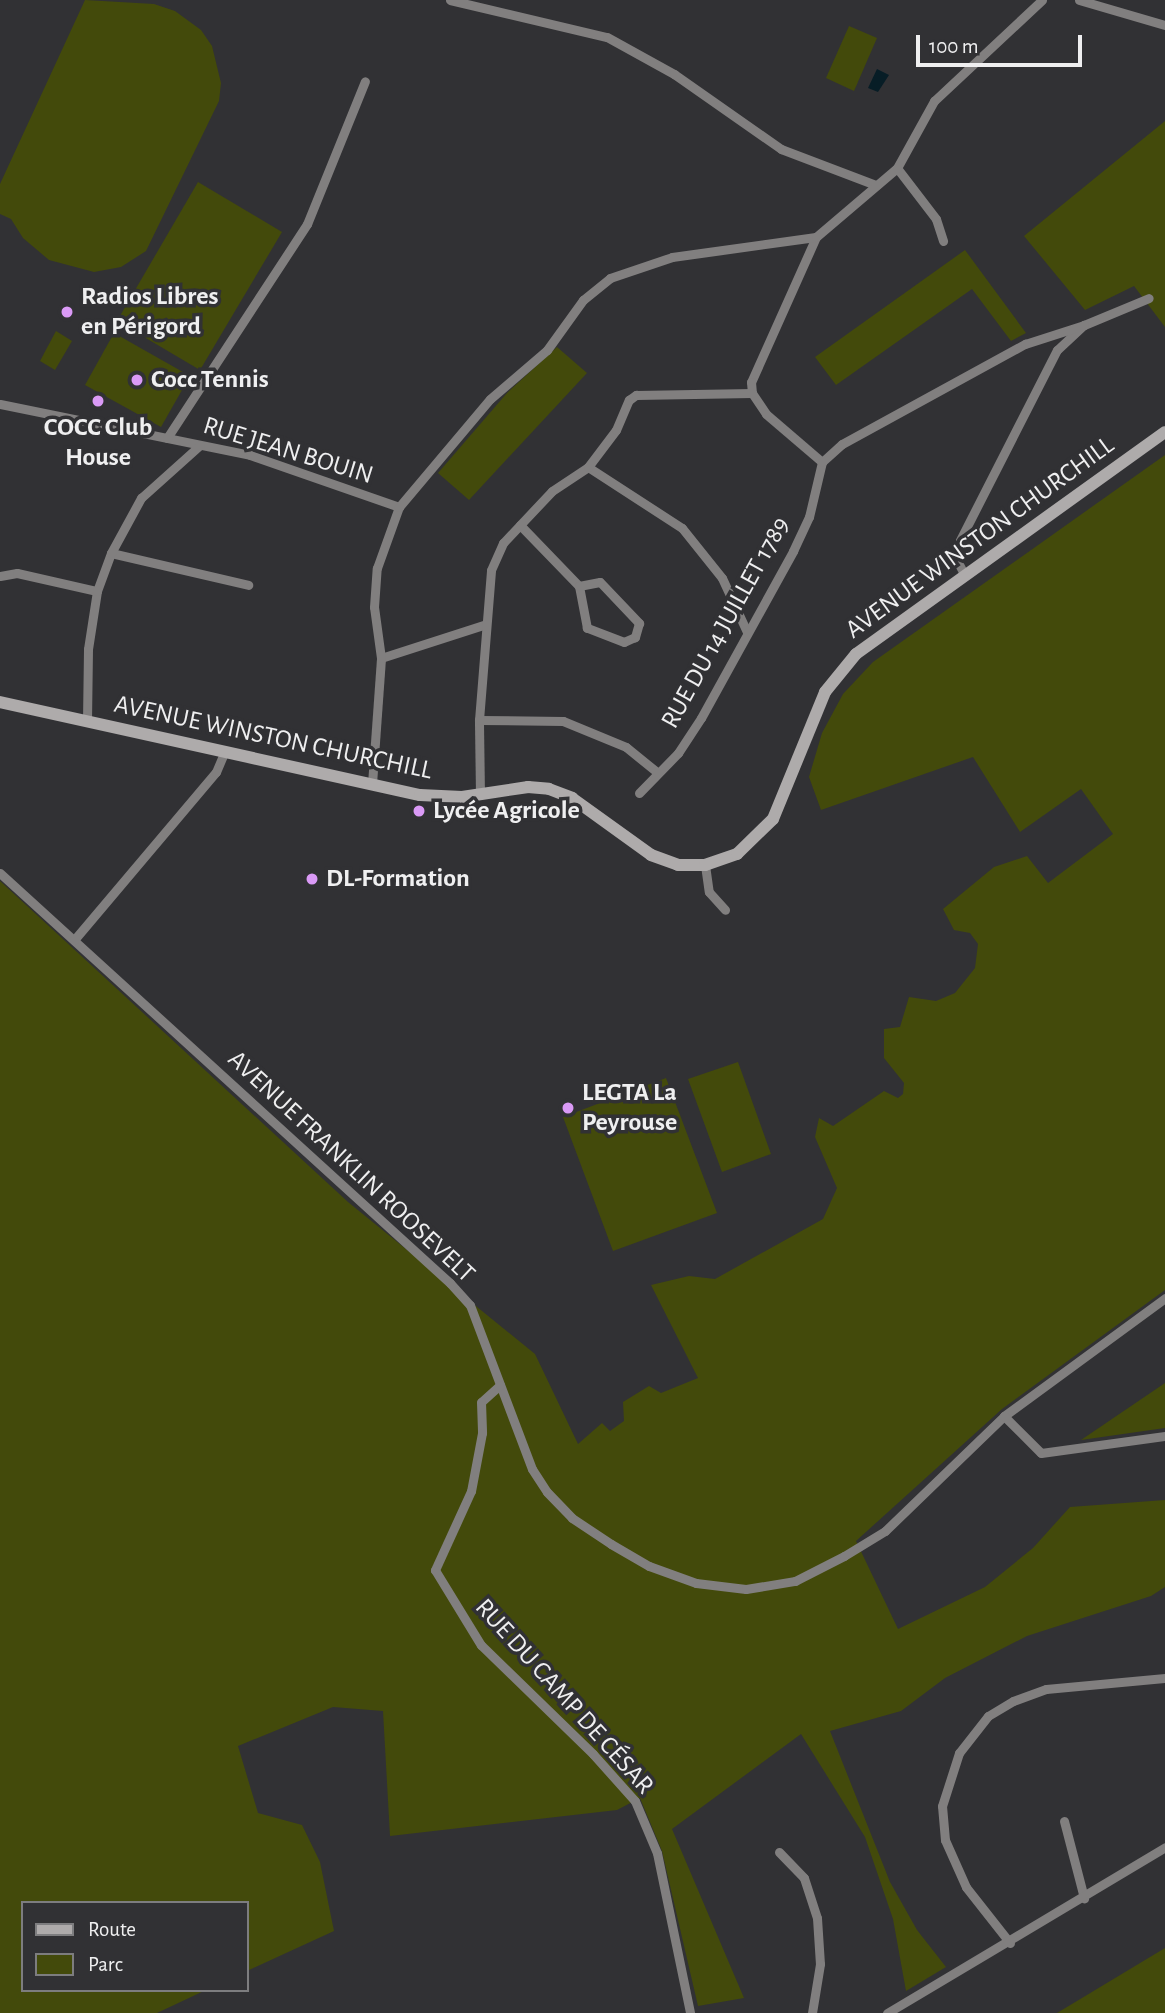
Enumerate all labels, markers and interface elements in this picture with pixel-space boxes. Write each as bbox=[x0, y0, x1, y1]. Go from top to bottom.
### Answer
scale bar bbox=[920, 21, 1086, 65]
text: 100 m bbox=[929, 36, 979, 57]
place label: Radios Libres en Périgord bbox=[81, 281, 219, 342]
marker: Radios Libres en Périgord bbox=[59, 304, 75, 320]
place label: Cocc Tennis bbox=[151, 364, 269, 396]
marker: Cocc Tennis bbox=[129, 372, 145, 388]
marker: COCC Club House bbox=[90, 393, 106, 409]
street label: RUE JEAN BOUIN bbox=[199, 410, 377, 492]
place label: COCC Club House bbox=[44, 412, 152, 474]
street label: AVENUE WINSTON CHURCHILL bbox=[840, 430, 1120, 646]
street label: RUE DU 14 JUILLET 1789 bbox=[655, 512, 797, 734]
street label: AVENUE WINSTON CHURCHILL bbox=[111, 689, 435, 787]
place label: Lycée Agricole bbox=[433, 795, 580, 827]
marker: Lycée Agricole bbox=[411, 803, 427, 819]
place label: DL-Formation bbox=[326, 863, 470, 895]
marker: DL-Formation bbox=[304, 871, 320, 887]
street label: AVENUE FRANKLIN ROOSEVELT bbox=[221, 1044, 481, 1290]
place label: LEGTA La Peyrouse bbox=[582, 1077, 677, 1138]
marker: LEGTA La Peyrouse bbox=[560, 1100, 576, 1116]
street label: RUE DU CAMP DE CÉSAR bbox=[468, 1593, 660, 1801]
legend bbox=[21, 1901, 248, 1992]
text: Route bbox=[88, 1919, 136, 1940]
text: Parc bbox=[88, 1954, 123, 1975]

